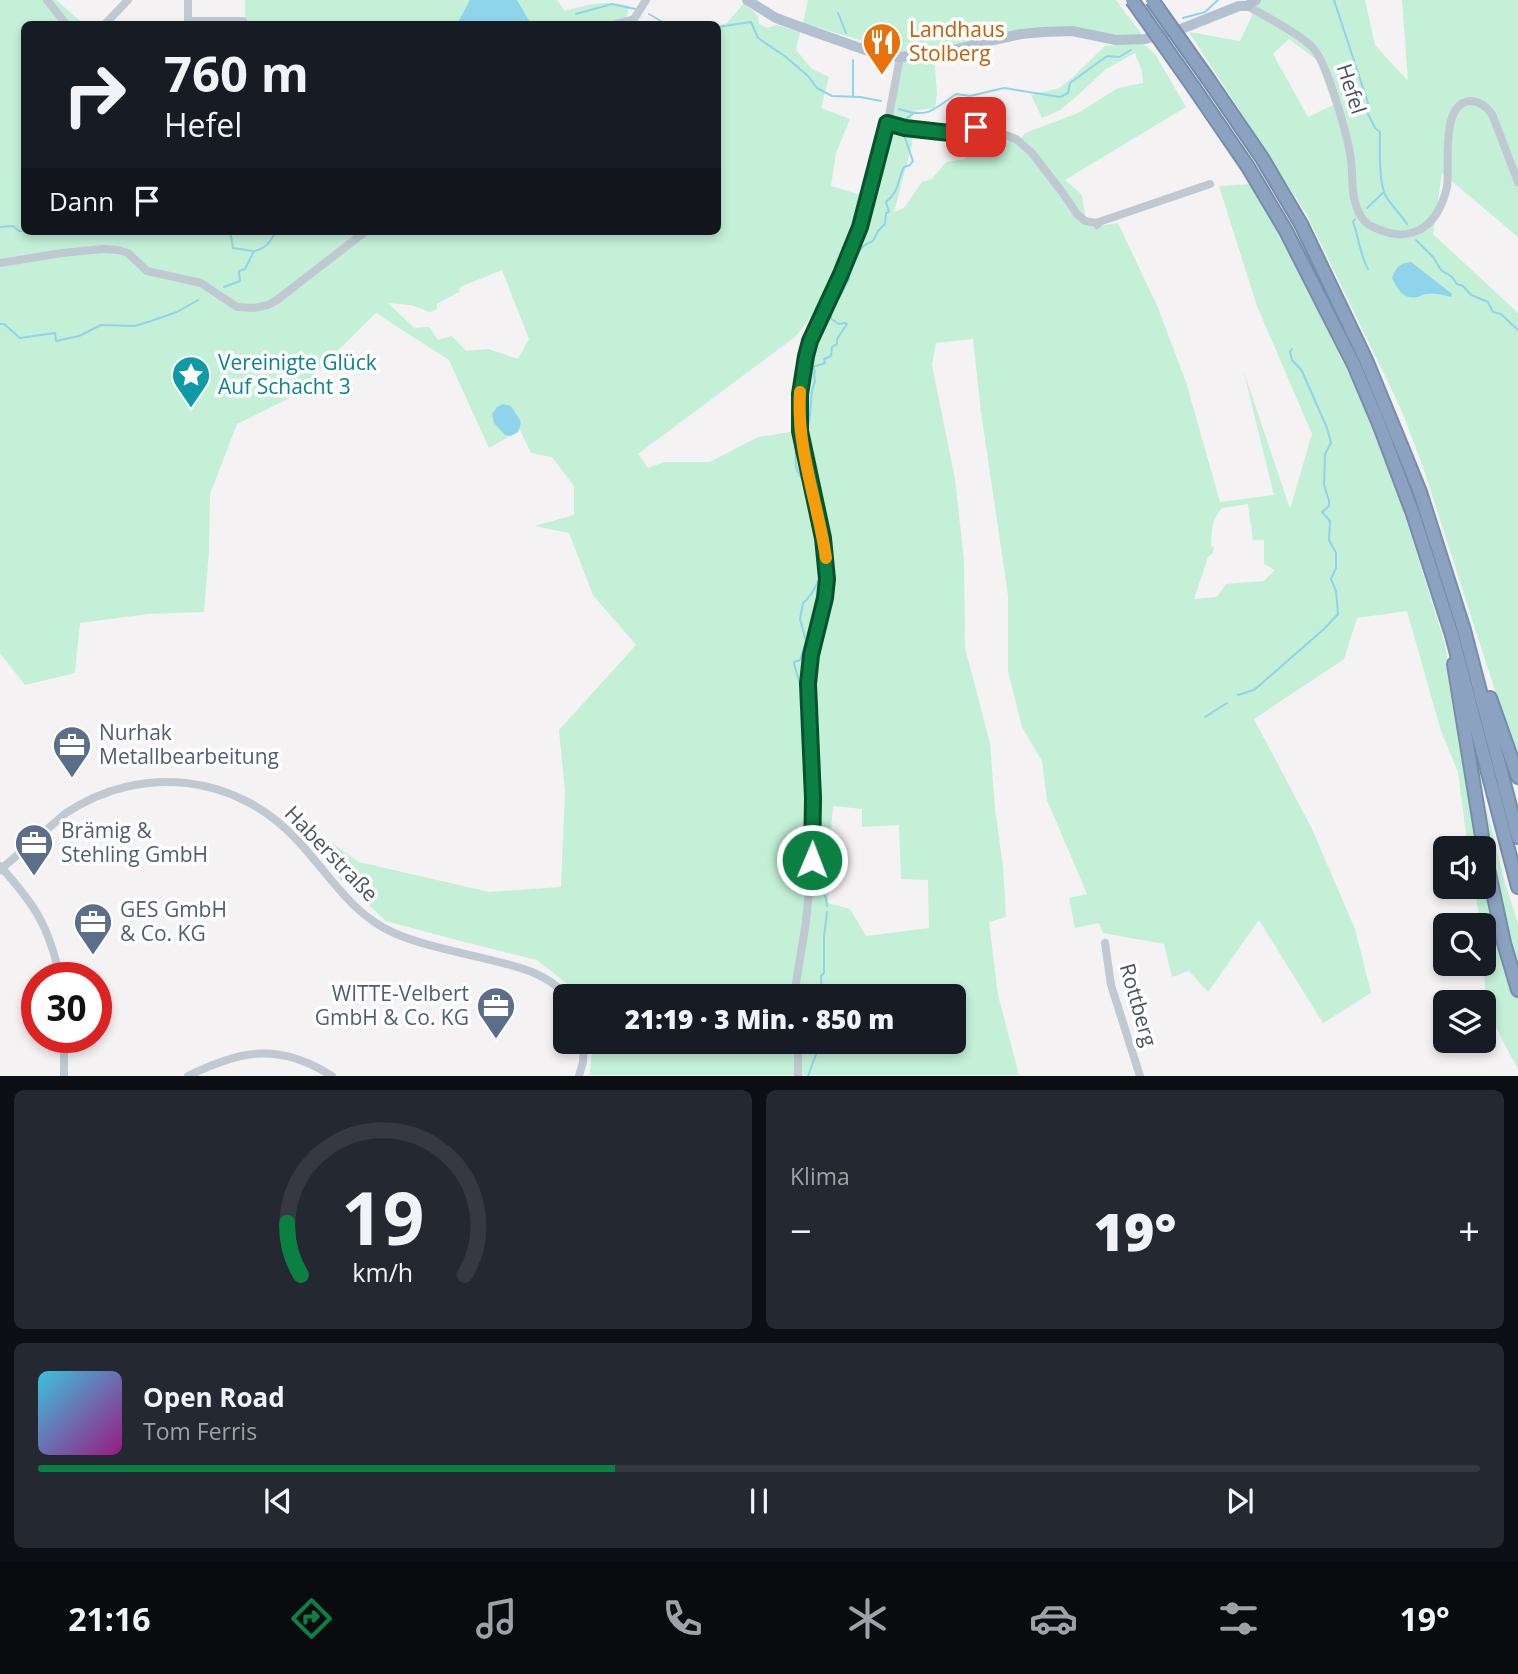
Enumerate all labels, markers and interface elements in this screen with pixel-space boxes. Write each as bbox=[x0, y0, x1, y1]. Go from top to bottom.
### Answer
place label: Landhaus Stolberg bbox=[909, 15, 1005, 67]
restaurant icon: Landhaus Stolberg bbox=[861, 21, 903, 76]
text: 760 m bbox=[164, 40, 309, 106]
icon: right bbox=[49, 49, 140, 140]
street label: Hefel bbox=[1331, 60, 1373, 117]
pin bbox=[946, 97, 1006, 157]
text: Hefel bbox=[164, 103, 242, 146]
icon: arrive bbox=[957, 108, 995, 146]
icon: arrive bbox=[128, 182, 166, 220]
text: Dann bbox=[49, 183, 114, 219]
place label: Vereinigte Glück Auf Schacht 3 bbox=[218, 348, 377, 400]
place icon: Vereinigte Glück Auf Schacht 3 bbox=[170, 354, 212, 409]
place label: Nurhak Metallbearbeitung bbox=[99, 718, 279, 770]
office icon: Nurhak Metallbearbeitung bbox=[51, 724, 93, 779]
street label: Haberstraße bbox=[279, 799, 385, 907]
place label: Brämig & Stehling GmbH bbox=[61, 816, 208, 868]
office icon: Brämig & Stehling GmbH bbox=[13, 822, 55, 877]
position arrow bbox=[775, 823, 849, 897]
map controls bbox=[1433, 836, 1496, 1053]
button: sound bbox=[1433, 836, 1496, 899]
place label: GES GmbH & Co. KG bbox=[120, 895, 227, 947]
office icon: GES GmbH & Co. KG bbox=[72, 901, 114, 956]
button: search bbox=[1433, 913, 1496, 976]
street label: Rottberg bbox=[1114, 960, 1164, 1050]
speed limit sign: 30 bbox=[21, 962, 112, 1053]
place label: WITTE-Velbert GmbH & Co. KG bbox=[315, 979, 469, 1031]
office icon: WITTE-Velbert GmbH & Co. KG bbox=[475, 985, 517, 1040]
button: layers bbox=[1433, 990, 1496, 1053]
text: 21:19 · 3 Min. · 850 m bbox=[625, 1001, 894, 1037]
text: Klima bbox=[790, 1160, 850, 1192]
text: 19 bbox=[341, 1168, 425, 1267]
text: 19° bbox=[1094, 1195, 1176, 1266]
text: − bbox=[790, 1204, 812, 1256]
text: + bbox=[1458, 1204, 1480, 1256]
text: km/h bbox=[353, 1255, 413, 1289]
text: Open Road bbox=[143, 1379, 285, 1415]
text: Tom Ferris bbox=[143, 1415, 257, 1447]
icon: previous bbox=[259, 1482, 297, 1520]
icon: pause bbox=[740, 1482, 778, 1520]
icon: next bbox=[1221, 1482, 1259, 1520]
icon: directions bbox=[287, 1594, 336, 1643]
icon: music bbox=[472, 1594, 521, 1643]
icon: phone bbox=[658, 1594, 707, 1643]
icon: climate bbox=[843, 1594, 892, 1643]
icon: car bbox=[1029, 1594, 1078, 1643]
icon: filters bbox=[1214, 1594, 1263, 1643]
text: 21:16 bbox=[68, 1597, 151, 1640]
text: 19° bbox=[1399, 1597, 1450, 1640]

